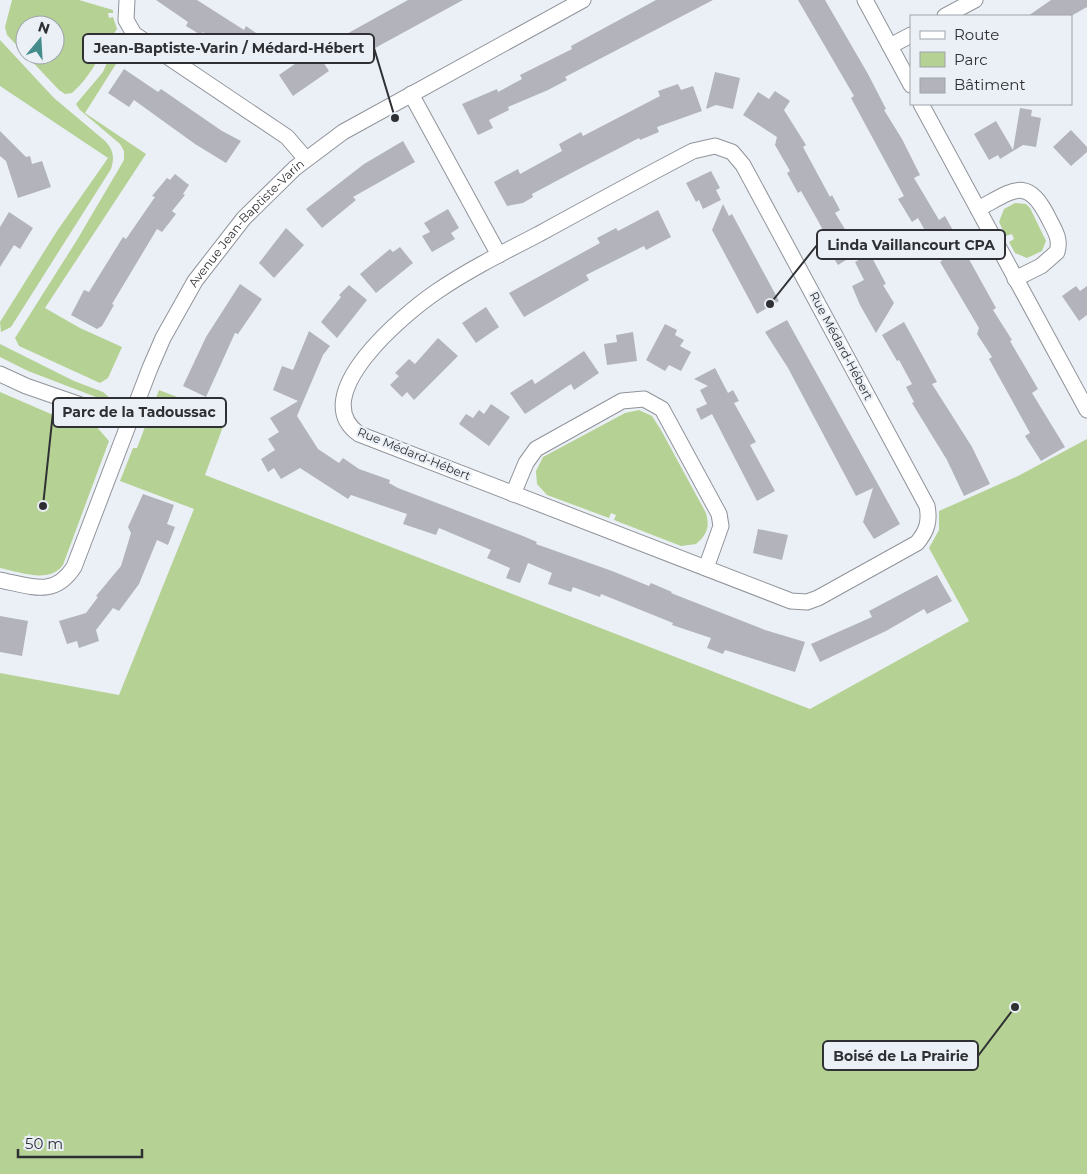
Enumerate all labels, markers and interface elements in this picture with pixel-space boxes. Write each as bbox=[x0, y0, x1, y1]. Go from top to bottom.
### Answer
north arrow bbox=[15, 15, 65, 65]
legend bbox=[910, 15, 1072, 105]
text: N bbox=[36, 17, 52, 38]
text: Route bbox=[954, 25, 999, 44]
callout: Jean-Baptiste-Varin / Médard-Hébert bbox=[83, 34, 374, 63]
text: Jean-Baptiste-Varin / Médard-Hébert bbox=[93, 39, 364, 57]
text: Parc bbox=[954, 50, 988, 69]
text: Bâtiment bbox=[954, 75, 1026, 94]
street label: Avenue Jean-Baptiste-Varin bbox=[185, 156, 307, 290]
callout: Linda Vaillancourt CPA bbox=[817, 230, 1005, 259]
text: Linda Vaillancourt CPA bbox=[827, 236, 995, 254]
street label: Rue Médard-Hébert bbox=[806, 289, 876, 403]
callout: Parc de la Tadoussac bbox=[53, 398, 226, 427]
text: Parc de la Tadoussac bbox=[62, 403, 216, 421]
street label: Rue Médard-Hébert bbox=[355, 424, 473, 483]
callout: Boisé de La Prairie bbox=[823, 1041, 978, 1070]
text: Boisé de La Prairie bbox=[833, 1047, 969, 1065]
scale bar bbox=[18, 1126, 141, 1158]
text: 50 m bbox=[25, 1134, 63, 1153]

